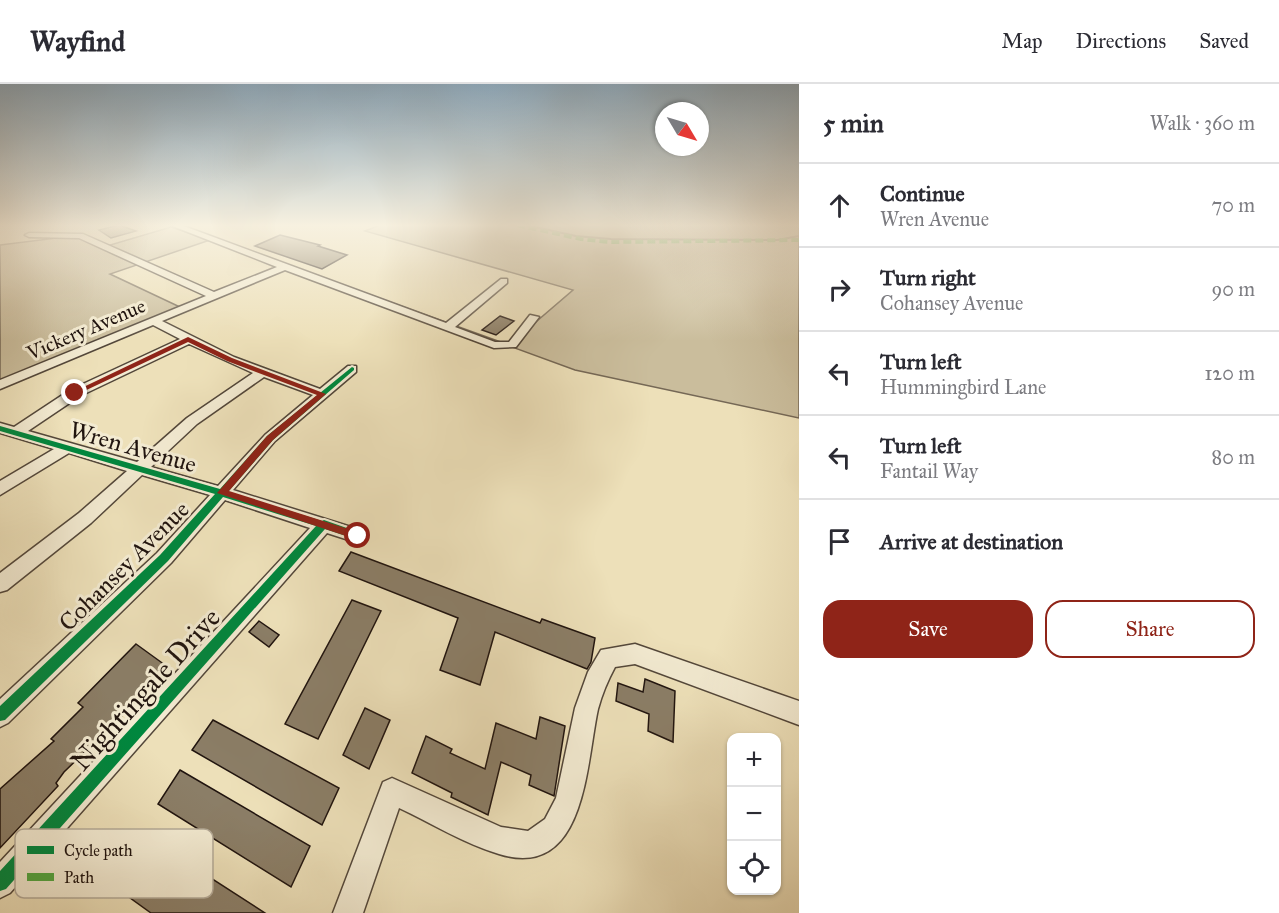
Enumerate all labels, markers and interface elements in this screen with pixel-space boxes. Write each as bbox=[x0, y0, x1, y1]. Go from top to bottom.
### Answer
text: Wayfind bbox=[30, 24, 125, 59]
text: Map bbox=[1002, 28, 1043, 54]
text: Directions bbox=[1076, 28, 1166, 54]
text: Saved bbox=[1199, 28, 1249, 54]
north arrow bbox=[655, 102, 709, 156]
text: 5 min bbox=[823, 107, 884, 139]
text: Walk · 360 m bbox=[1150, 111, 1255, 135]
text: Continue bbox=[880, 180, 965, 207]
icon: ahead bbox=[823, 189, 856, 222]
text: 70 m bbox=[1212, 193, 1255, 217]
text: Wren Avenue bbox=[880, 207, 989, 231]
text: Turn right bbox=[880, 264, 976, 291]
icon: right bbox=[823, 273, 856, 306]
text: 90 m bbox=[1212, 277, 1255, 301]
text: Cohansey Avenue bbox=[880, 291, 1023, 315]
street label: Vickery Avenue bbox=[22, 293, 149, 365]
text: Turn left bbox=[880, 348, 962, 375]
icon: left bbox=[823, 357, 856, 390]
text: 120 m bbox=[1204, 361, 1255, 385]
text: Hummingbird Lane bbox=[880, 375, 1046, 399]
route end bbox=[61, 379, 87, 405]
street label: Wren Avenue bbox=[66, 415, 200, 479]
text: Turn left bbox=[880, 432, 962, 459]
icon: left bbox=[823, 441, 856, 474]
text: 80 m bbox=[1212, 445, 1255, 469]
text: Fantail Way bbox=[880, 459, 978, 483]
street label: Cohansey Avenue bbox=[53, 495, 195, 637]
route start bbox=[344, 522, 370, 548]
icon: arrive bbox=[823, 525, 856, 558]
text: Arrive at destination bbox=[880, 528, 1063, 555]
button: Save bbox=[823, 600, 1033, 658]
button: Share bbox=[1045, 600, 1255, 658]
street label: Nightingale Drive bbox=[63, 601, 228, 778]
map controls bbox=[727, 733, 781, 895]
button: + bbox=[727, 733, 781, 787]
button: − bbox=[727, 787, 781, 841]
legend bbox=[15, 829, 213, 898]
text: Cycle path bbox=[64, 841, 133, 860]
button: locate bbox=[727, 841, 781, 895]
text: Path bbox=[64, 868, 94, 887]

